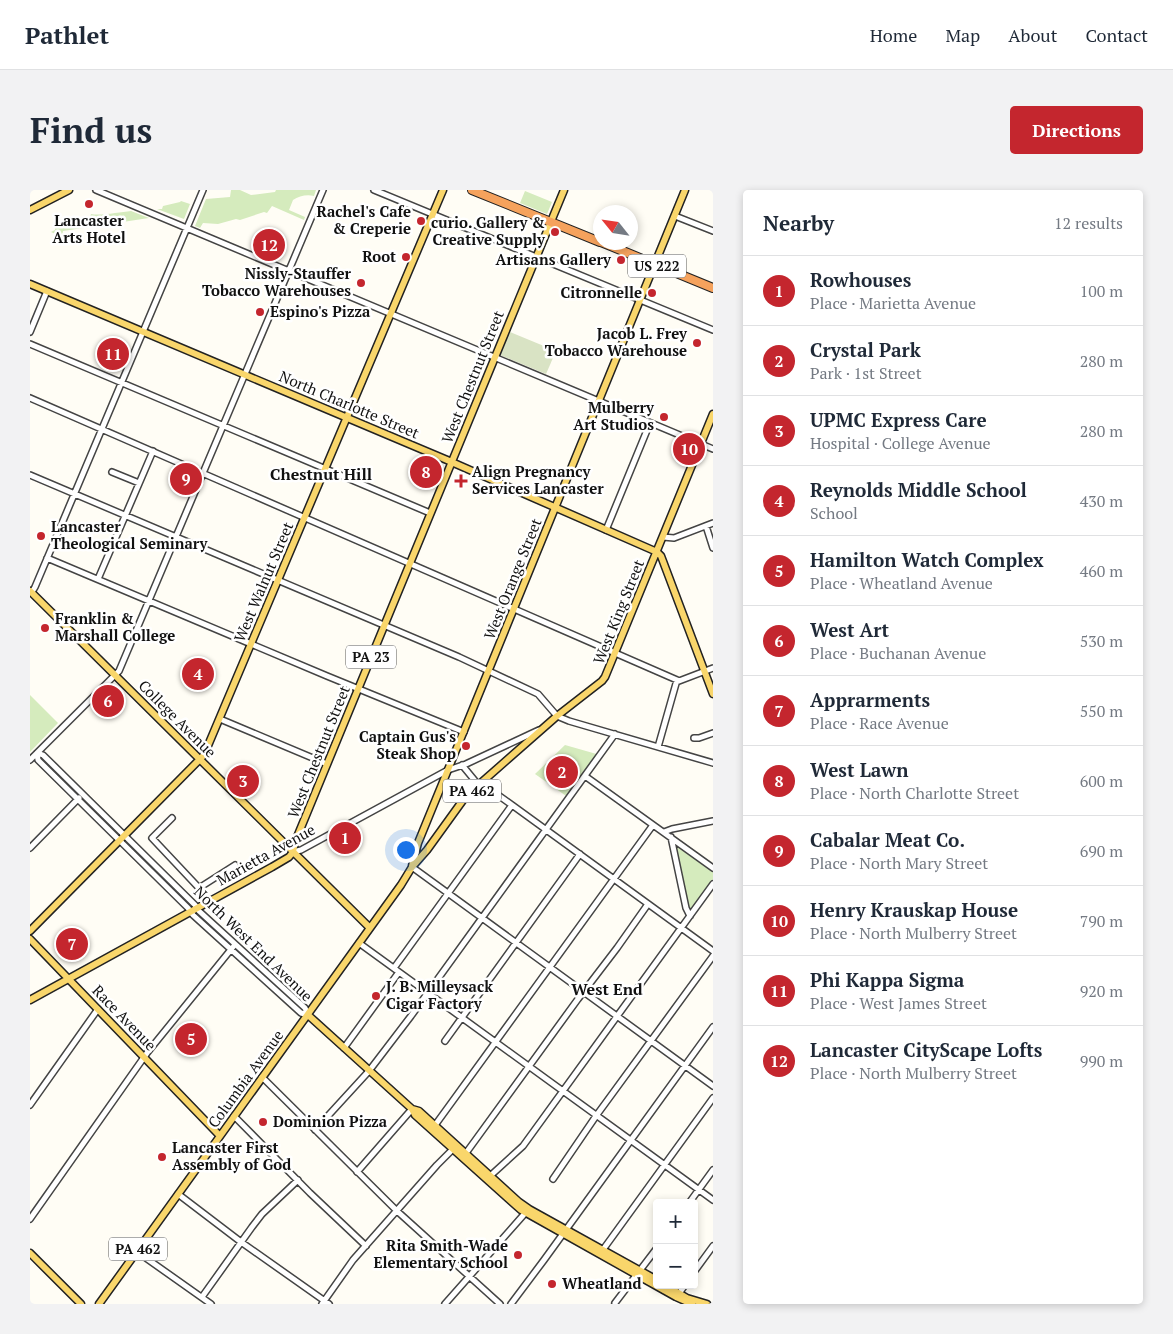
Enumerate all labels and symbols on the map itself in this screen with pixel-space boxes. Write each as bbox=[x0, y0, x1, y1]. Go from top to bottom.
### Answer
marker: Lancaster Arts Hotel bbox=[83, 198, 95, 210]
place label: Rachel's Cafe & Creperie bbox=[317, 201, 411, 238]
north arrow bbox=[593, 205, 638, 250]
place label: Lancaster Arts Hotel bbox=[52, 210, 126, 247]
place label: curio. Gallery & Creative Supply bbox=[431, 212, 546, 249]
marker: Rachel's Cafe & Creperie bbox=[415, 215, 427, 227]
pin: 12 bbox=[253, 226, 285, 264]
marker: curio. Gallery & Creative Supply bbox=[549, 226, 561, 238]
place label: Root bbox=[362, 246, 396, 266]
place label: Artisans Gallery bbox=[495, 249, 612, 269]
marker: Root bbox=[400, 251, 412, 263]
marker: Artisans Gallery bbox=[615, 254, 627, 266]
road number: US 222 bbox=[628, 254, 686, 278]
place label: Nissly-Stauffer Tobacco Warehouses bbox=[202, 263, 352, 300]
marker: Nissly-Stauffer Tobacco Warehouses bbox=[355, 277, 367, 289]
place label: Citronnelle bbox=[560, 282, 642, 302]
marker: Citronnelle bbox=[646, 287, 658, 299]
place label: Espino's Pizza bbox=[270, 301, 371, 321]
marker: Espino's Pizza bbox=[254, 306, 266, 318]
street label: West Chestnut Street bbox=[436, 307, 508, 446]
place label: Jacob L. Frey Tobacco Warehouse bbox=[545, 323, 688, 360]
pin: 11 bbox=[97, 335, 129, 373]
marker: Jacob L. Frey Tobacco Warehouse bbox=[691, 337, 703, 349]
street label: North Charlotte Street bbox=[277, 366, 423, 443]
place label: Mulberry Art Studios bbox=[573, 397, 655, 434]
marker: Mulberry Art Studios bbox=[658, 411, 670, 423]
pin: 10 bbox=[673, 430, 705, 468]
pin: 8 bbox=[410, 453, 442, 491]
pin: 9 bbox=[170, 460, 202, 498]
place label: Align Pregnancy Services Lancaster bbox=[472, 461, 604, 498]
district label: Chestnut Hill bbox=[270, 463, 372, 485]
marker: Align Pregnancy Services Lancaster bbox=[454, 474, 468, 488]
street label: West Orange Street bbox=[479, 515, 546, 642]
place label: Lancaster Theological Seminary bbox=[51, 516, 208, 553]
street label: West Walnut Street bbox=[229, 518, 297, 645]
marker: Lancaster Theological Seminary bbox=[35, 530, 47, 542]
street label: West King Street bbox=[588, 556, 648, 667]
place label: Franklin & Marshall College bbox=[55, 608, 175, 645]
marker: Franklin & Marshall College bbox=[39, 622, 51, 634]
road number: PA 23 bbox=[346, 646, 396, 668]
pin: 4 bbox=[182, 655, 214, 693]
street label: College Avenue bbox=[135, 675, 221, 761]
pin: 6 bbox=[92, 682, 124, 720]
street label: West Chestnut Street bbox=[282, 682, 354, 821]
place label: Captain Gus's Steak Shop bbox=[359, 726, 456, 763]
marker: Captain Gus's Steak Shop bbox=[460, 740, 472, 752]
pin: 2 bbox=[546, 753, 578, 791]
pin: 3 bbox=[227, 762, 259, 800]
road number: PA 462 bbox=[443, 780, 501, 802]
street label: Marietta Avenue bbox=[213, 819, 318, 889]
pin: 1 bbox=[329, 819, 361, 857]
your location bbox=[393, 837, 419, 863]
street label: North West End Avenue bbox=[190, 881, 317, 1005]
pin: 7 bbox=[56, 925, 88, 963]
place label: J. B. Milleysack Cigar Factory bbox=[386, 976, 493, 1013]
district label: West End bbox=[571, 978, 643, 1000]
street label: Race Avenue bbox=[88, 980, 161, 1054]
marker: J. B. Milleysack Cigar Factory bbox=[370, 990, 382, 1002]
pin: 5 bbox=[175, 1020, 207, 1058]
street label: Columbia Avenue bbox=[203, 1025, 287, 1131]
place label: Dominion Pizza bbox=[273, 1111, 388, 1131]
marker: Dominion Pizza bbox=[257, 1116, 269, 1128]
place label: Lancaster First Assembly of God bbox=[172, 1137, 291, 1174]
marker: Lancaster First Assembly of God bbox=[156, 1151, 168, 1163]
place label: Rita Smith-Wade Elementary School bbox=[373, 1235, 508, 1272]
road number: PA 462 bbox=[109, 1238, 167, 1260]
marker: Rita Smith-Wade Elementary School bbox=[512, 1249, 524, 1261]
place label: Wheatland bbox=[562, 1273, 641, 1293]
marker: Wheatland bbox=[546, 1278, 558, 1290]

